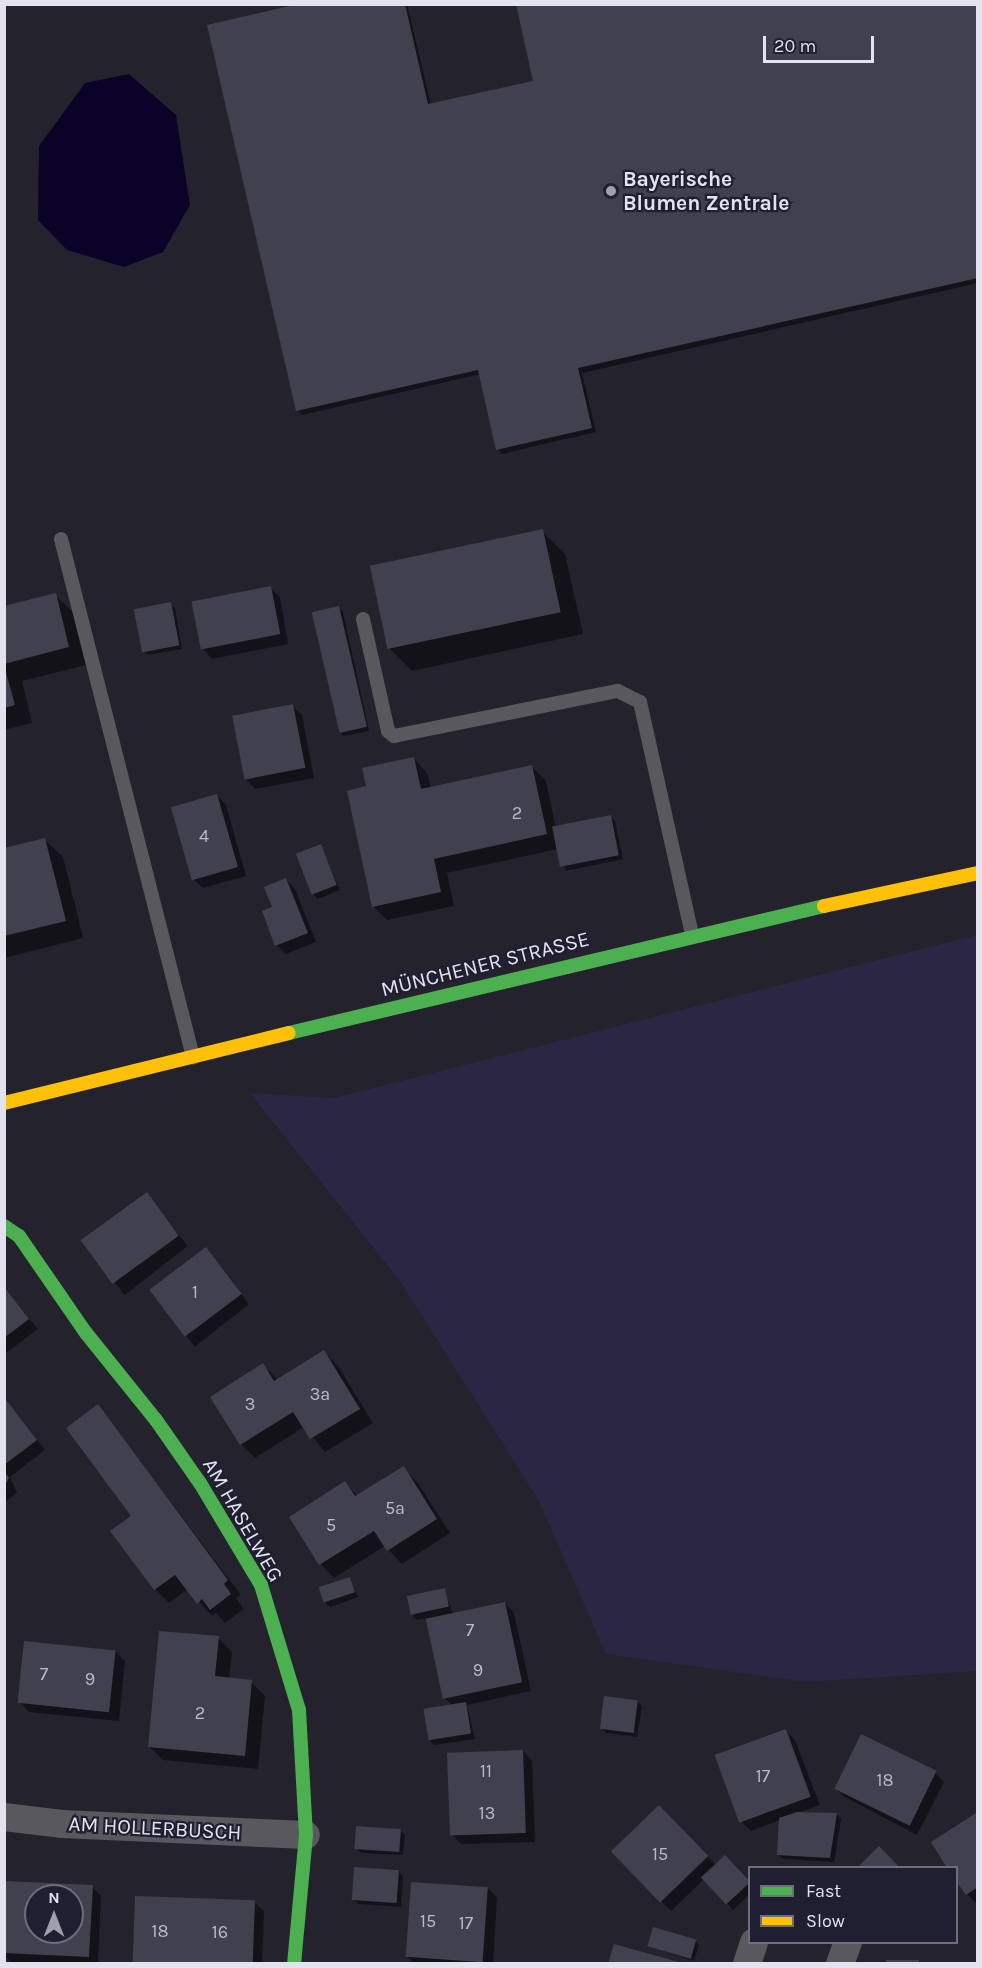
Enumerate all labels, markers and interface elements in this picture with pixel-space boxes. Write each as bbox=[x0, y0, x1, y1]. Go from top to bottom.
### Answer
scale bar bbox=[766, 24, 877, 62]
text: 20 m bbox=[774, 35, 816, 57]
place label: Bayerische Blumen Zentrale bbox=[623, 166, 789, 216]
marker: Bayerische Blumen Zentrale bbox=[604, 184, 618, 198]
house number: 2 bbox=[512, 802, 522, 824]
house number: 4 bbox=[199, 825, 209, 847]
street label: MÜNCHENER STRASSE bbox=[378, 926, 592, 1002]
house number: 1 bbox=[192, 1281, 198, 1303]
house number: 3a bbox=[310, 1383, 330, 1405]
house number: 3 bbox=[245, 1393, 255, 1415]
street label: AM HASELWEG bbox=[197, 1454, 289, 1586]
house number: 5a bbox=[385, 1497, 405, 1519]
house number: 5 bbox=[326, 1514, 336, 1536]
house number: 7 bbox=[466, 1619, 474, 1641]
house number: 9 bbox=[473, 1659, 483, 1681]
house number: 7 bbox=[40, 1663, 48, 1685]
house number: 9 bbox=[85, 1668, 95, 1690]
house number: 2 bbox=[195, 1702, 205, 1724]
house number: 11 bbox=[480, 1760, 492, 1782]
house number: 17 bbox=[756, 1765, 770, 1787]
house number: 18 bbox=[876, 1769, 894, 1791]
house number: 13 bbox=[479, 1802, 495, 1824]
street label: AM HOLLERBUSCH bbox=[68, 1811, 242, 1845]
house number: 15 bbox=[652, 1843, 668, 1865]
legend bbox=[748, 1866, 958, 1944]
text: Fast bbox=[806, 1880, 841, 1902]
north arrow bbox=[24, 1884, 84, 1944]
text: N bbox=[48, 1888, 60, 1907]
house number: 15 bbox=[420, 1910, 436, 1932]
text: Slow bbox=[806, 1910, 845, 1932]
house number: 17 bbox=[459, 1912, 473, 1934]
house number: 18 bbox=[151, 1920, 169, 1942]
house number: 16 bbox=[212, 1921, 228, 1943]

